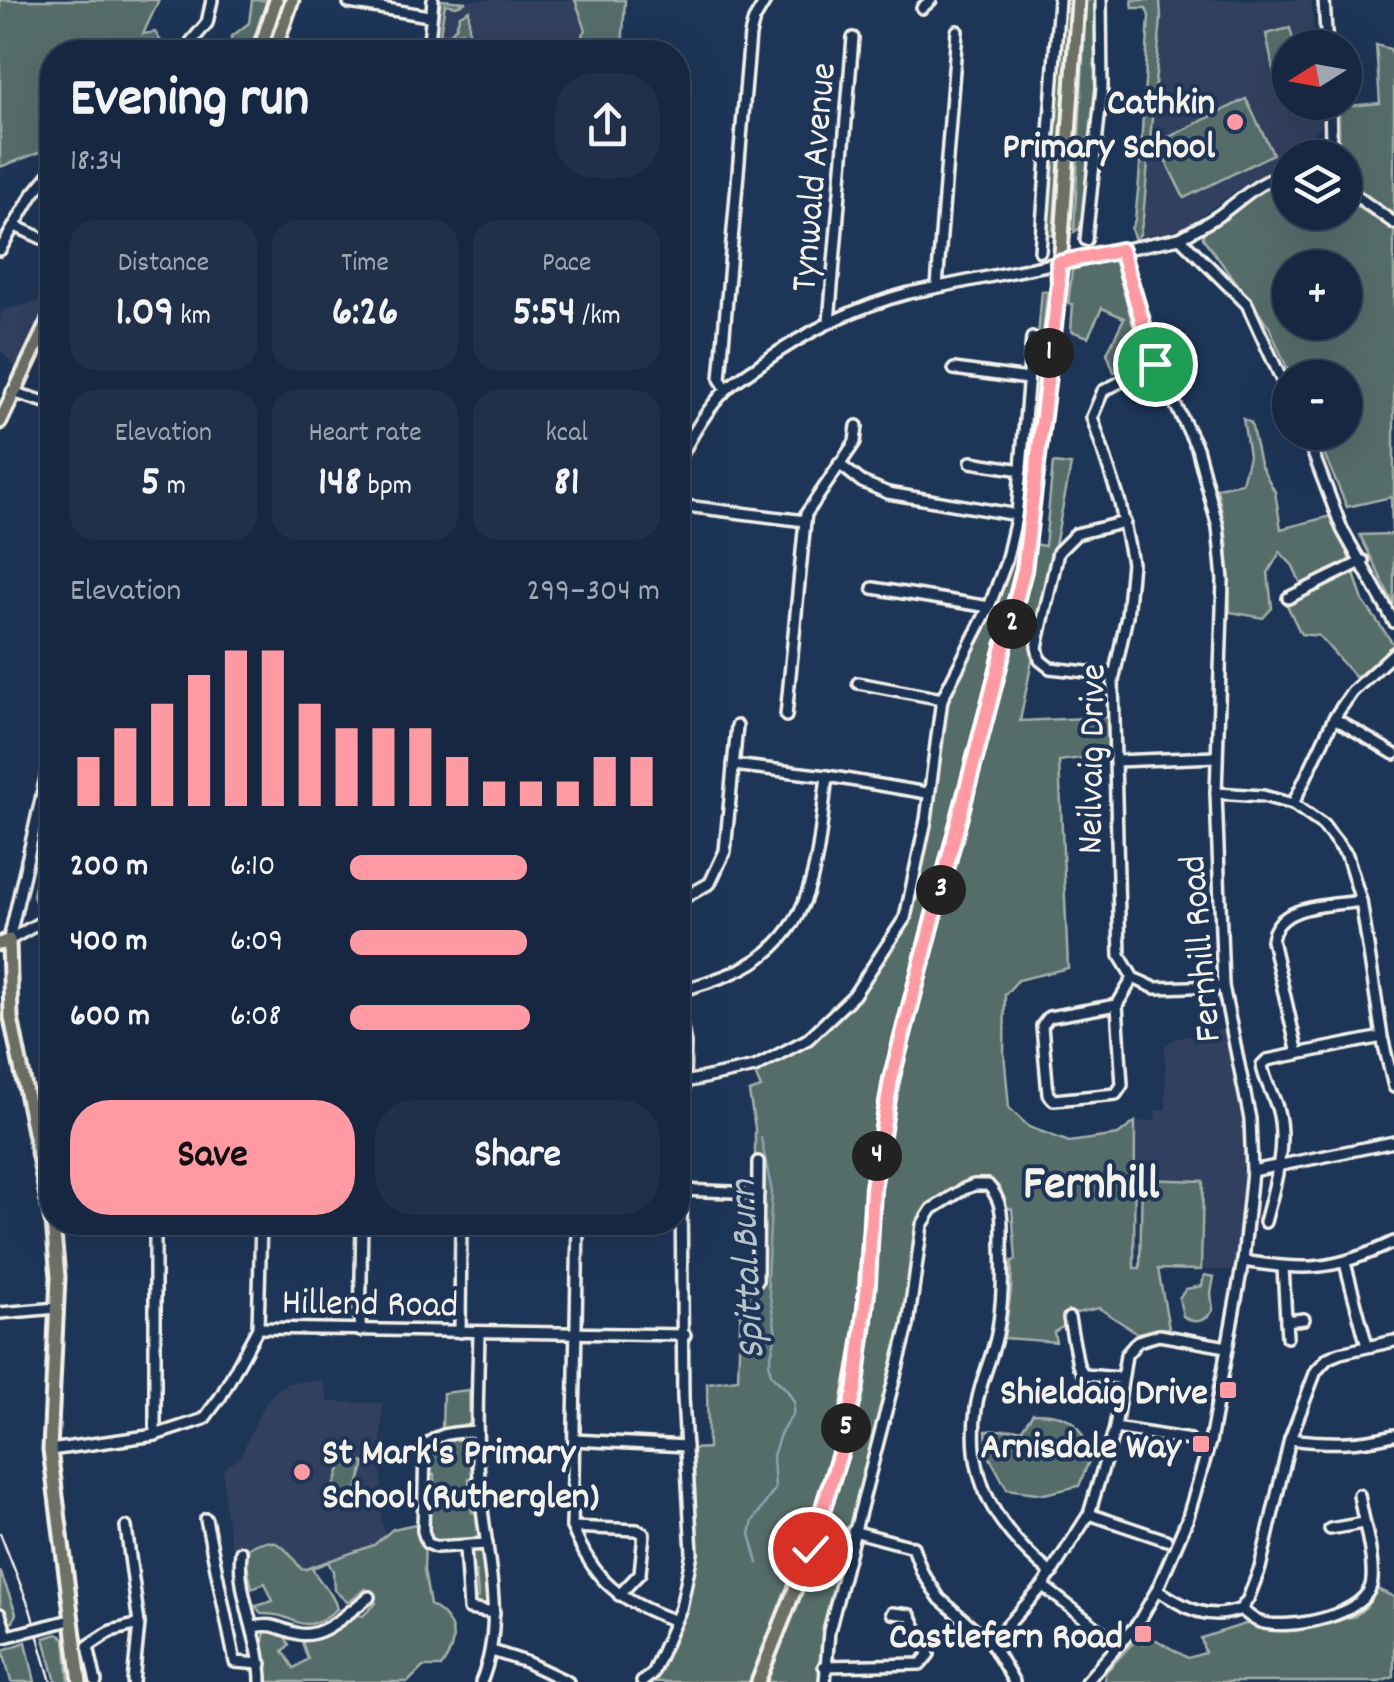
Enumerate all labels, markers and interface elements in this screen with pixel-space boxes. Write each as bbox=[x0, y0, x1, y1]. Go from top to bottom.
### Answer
north arrow bbox=[1272, 30, 1362, 120]
map controls bbox=[1272, 30, 1362, 450]
street label: Tynwald Avenue bbox=[779, 61, 854, 294]
text: Evening run bbox=[70, 63, 309, 142]
button: share bbox=[555, 73, 660, 178]
place label: Cathkin Primary School bbox=[1002, 78, 1216, 177]
marker: Cathkin Primary School bbox=[1224, 111, 1246, 133]
text: 18:34 bbox=[70, 140, 123, 186]
button: layers bbox=[1272, 140, 1362, 230]
text: Distance bbox=[118, 245, 209, 285]
text: Time bbox=[341, 245, 389, 285]
text: Pace bbox=[542, 245, 591, 285]
button: + bbox=[1272, 250, 1362, 340]
text: 1.09 bbox=[116, 285, 174, 345]
text: 6:26 bbox=[332, 285, 398, 345]
text: 5:54 bbox=[512, 285, 576, 345]
text: km bbox=[174, 298, 211, 338]
text: /km bbox=[576, 298, 621, 338]
pin bbox=[1113, 322, 1198, 407]
pin: 1 bbox=[1024, 328, 1074, 378]
text: 1 bbox=[1046, 333, 1052, 373]
icon: arrive bbox=[1128, 337, 1183, 392]
button: − bbox=[1272, 360, 1362, 450]
text: Elevation bbox=[115, 415, 212, 455]
text: Heart rate bbox=[308, 415, 422, 455]
text: kcal bbox=[545, 415, 588, 455]
text: 5 bbox=[141, 455, 160, 515]
text: 148 bbox=[318, 455, 361, 515]
text: 81 bbox=[554, 455, 580, 515]
text: m bbox=[160, 468, 186, 508]
text: bpm bbox=[361, 468, 412, 508]
text: Elevation bbox=[70, 570, 181, 616]
text: 299–304 m bbox=[527, 570, 660, 616]
pin: 2 bbox=[987, 599, 1037, 649]
text: 2 bbox=[1006, 604, 1018, 644]
street label: Neilvaig Drive bbox=[1065, 663, 1124, 855]
text: 200 m bbox=[70, 845, 148, 891]
text: 6:10 bbox=[230, 845, 275, 891]
street label: Fernhill Road bbox=[1168, 853, 1239, 1044]
pin: 3 bbox=[916, 865, 966, 915]
text: 3 bbox=[935, 870, 947, 910]
text: 400 m bbox=[70, 920, 147, 966]
text: 6:09 bbox=[230, 920, 283, 966]
text: 600 m bbox=[70, 995, 150, 1041]
text: 6:08 bbox=[230, 995, 281, 1041]
button: Save bbox=[70, 1100, 355, 1215]
button: Share bbox=[375, 1100, 660, 1215]
pin: 4 bbox=[852, 1131, 902, 1181]
text: 4 bbox=[871, 1136, 883, 1176]
district label: Fernhill bbox=[1023, 1153, 1160, 1222]
water label: Spittal Burn bbox=[717, 1177, 784, 1361]
street label: Hillend Road bbox=[281, 1277, 459, 1336]
place label: Shieldaig Drive bbox=[1000, 1368, 1208, 1423]
marker: Shieldaig Drive bbox=[1217, 1379, 1239, 1401]
pin: 5 bbox=[821, 1403, 871, 1453]
text: 5 bbox=[840, 1408, 852, 1448]
place label: Arnisdale Way bbox=[981, 1422, 1183, 1477]
place label: St Mark's Primary School (Rutherglen) bbox=[322, 1428, 599, 1527]
marker: Arnisdale Way bbox=[1190, 1433, 1212, 1455]
marker: St Mark's Primary School (Rutherglen) bbox=[291, 1461, 313, 1483]
pin bbox=[768, 1507, 853, 1592]
icon: check bbox=[783, 1522, 838, 1577]
place label: Castlefern Road bbox=[889, 1612, 1123, 1667]
marker: Castlefern Road bbox=[1132, 1623, 1154, 1645]

